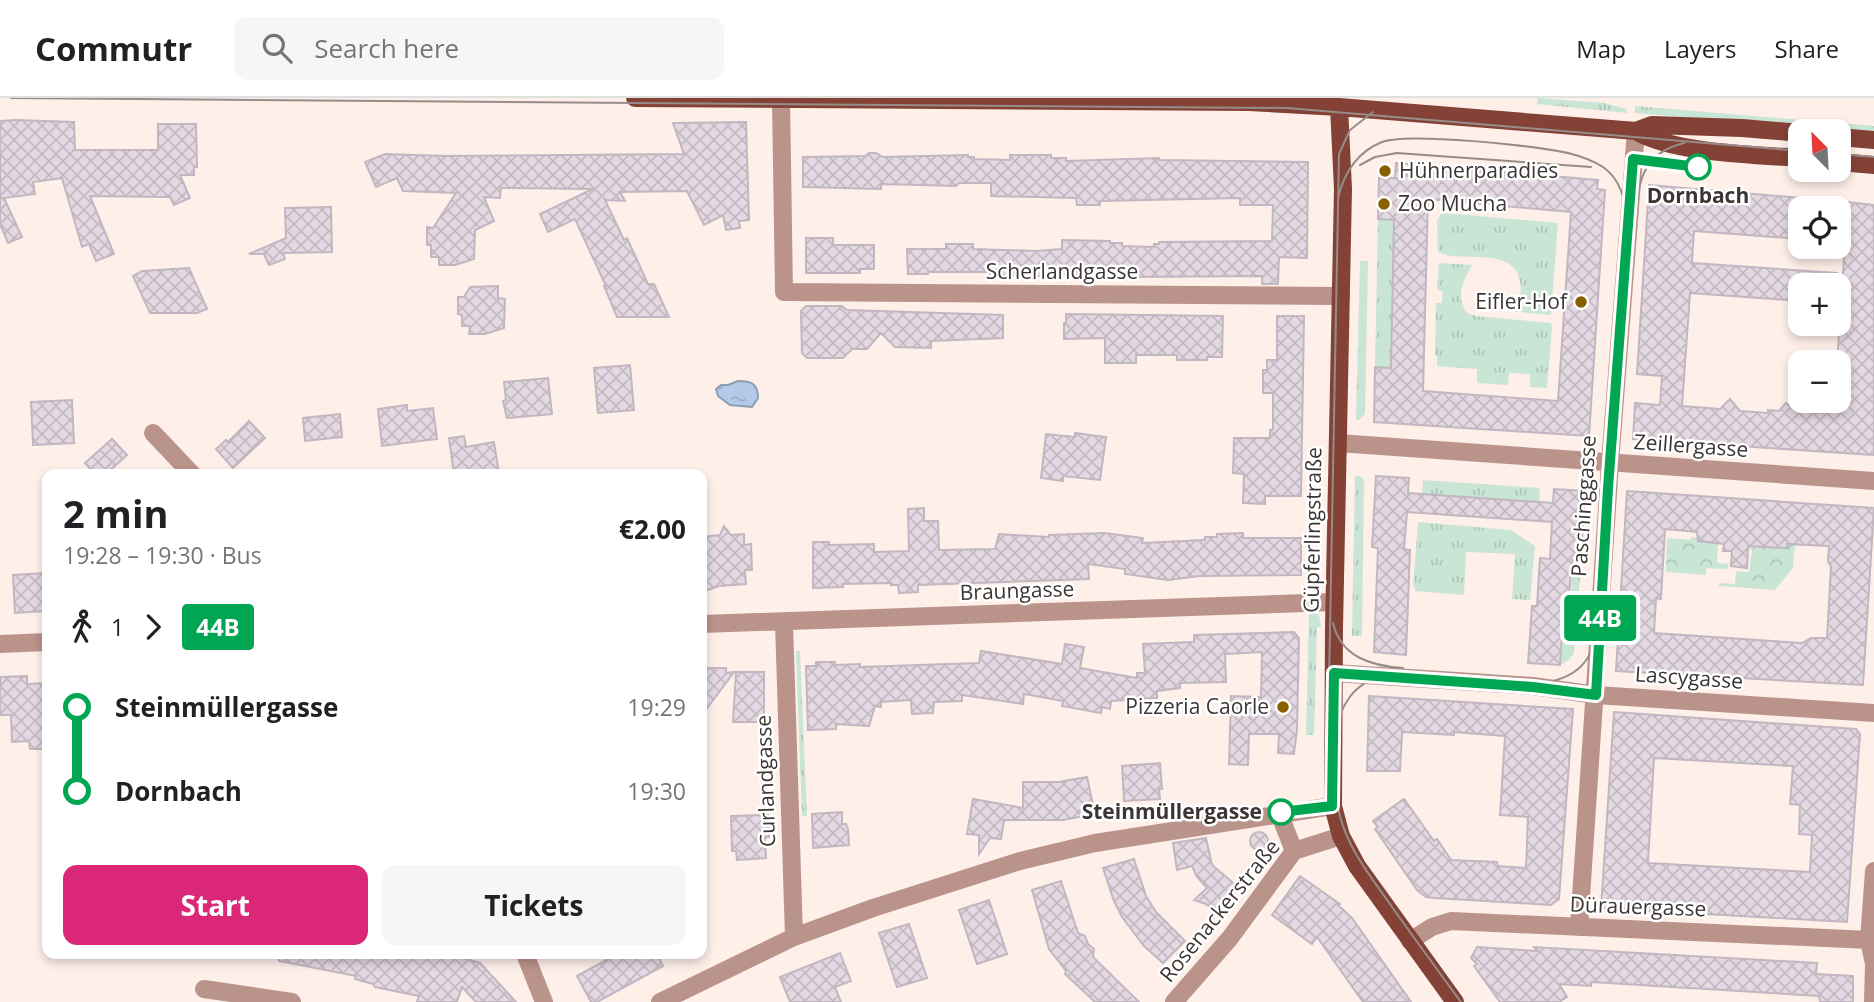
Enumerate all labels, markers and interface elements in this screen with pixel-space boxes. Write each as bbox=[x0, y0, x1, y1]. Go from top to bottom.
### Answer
search box bbox=[234, 17, 724, 80]
text: Commutr bbox=[35, 26, 192, 71]
icon: search bbox=[258, 29, 296, 67]
text: Search here bbox=[314, 30, 459, 66]
text: Map bbox=[1576, 32, 1626, 65]
text: Layers bbox=[1664, 32, 1737, 65]
text: Share bbox=[1775, 32, 1839, 65]
north arrow bbox=[1788, 119, 1852, 182]
map controls bbox=[1788, 119, 1851, 413]
marker: Dornbach bbox=[1685, 154, 1711, 180]
place label: Hühnerparadies bbox=[1399, 156, 1558, 184]
marker: Hühnerparadies bbox=[1377, 163, 1393, 179]
place label: Dornbach bbox=[1647, 181, 1749, 209]
place label: Zoo Mucha bbox=[1398, 189, 1507, 217]
marker: Zoo Mucha bbox=[1376, 196, 1392, 212]
button: locate bbox=[1788, 196, 1851, 259]
street label: Scherlandgasse bbox=[986, 257, 1138, 285]
button: + bbox=[1788, 273, 1851, 336]
place label: Eifler-Hof bbox=[1475, 287, 1569, 315]
marker: Eifler-Hof bbox=[1573, 294, 1589, 310]
button: − bbox=[1788, 350, 1851, 413]
street label: Zeillergasse bbox=[1633, 427, 1749, 463]
street label: Paschinggasse bbox=[1564, 434, 1602, 578]
street label: Güpferlingstraße bbox=[1297, 447, 1327, 613]
text: 2 min bbox=[63, 487, 168, 539]
text: €2.00 bbox=[619, 511, 686, 547]
text: 19:28 – 19:30 · Bus bbox=[63, 539, 262, 571]
street label: Braungasse bbox=[959, 574, 1075, 606]
line badge: 44B bbox=[1560, 595, 1640, 641]
text: 44B bbox=[1578, 601, 1622, 634]
icon: walk bbox=[63, 608, 101, 646]
icon: forward bbox=[134, 608, 172, 646]
text: 44B bbox=[196, 610, 240, 643]
text: 1 bbox=[111, 611, 124, 643]
street label: Lascygasse bbox=[1634, 659, 1744, 695]
text: Steinmüllergasse bbox=[115, 689, 338, 725]
text: 19:29 bbox=[627, 691, 686, 723]
place label: Pizzeria Caorle bbox=[1125, 692, 1269, 720]
marker: Pizzeria Caorle bbox=[1275, 699, 1291, 715]
street label: Curlandgasse bbox=[749, 714, 781, 848]
text: Dornbach bbox=[115, 773, 242, 809]
text: 19:30 bbox=[627, 775, 686, 807]
place label: Steinmüllergasse bbox=[1082, 797, 1262, 825]
marker: Steinmüllergasse bbox=[1268, 799, 1294, 825]
street label: Rosenackerstraße bbox=[1153, 833, 1285, 988]
button: Start bbox=[63, 865, 368, 945]
button: Tickets bbox=[382, 865, 686, 945]
street label: Dürauergasse bbox=[1569, 890, 1707, 922]

